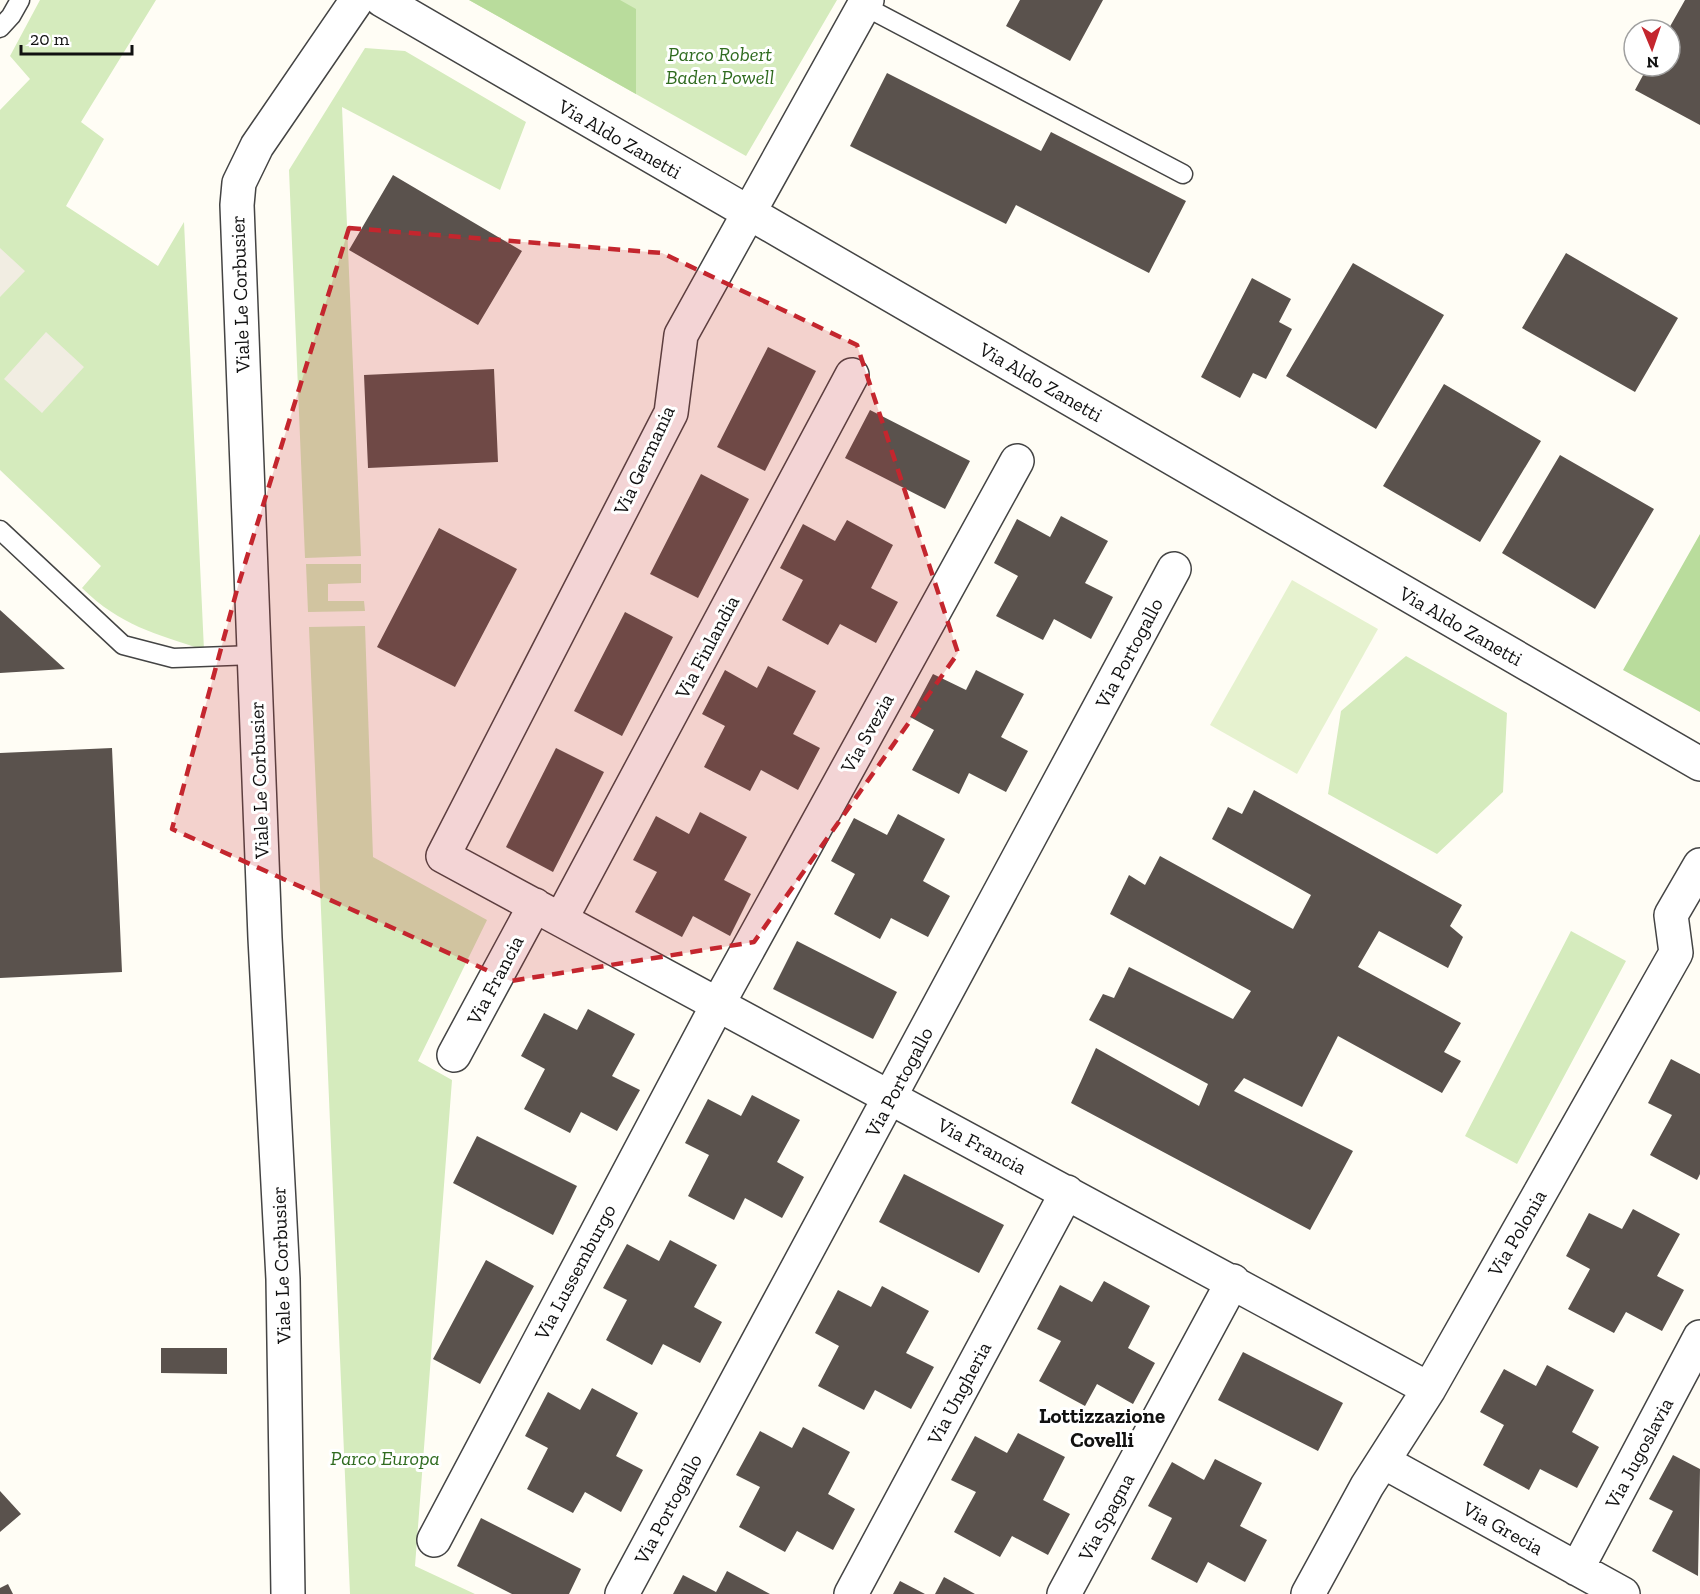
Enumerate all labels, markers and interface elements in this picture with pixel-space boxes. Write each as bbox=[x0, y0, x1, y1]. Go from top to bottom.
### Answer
scale bar bbox=[21, 18, 132, 56]
north arrow bbox=[1622, 18, 1682, 78]
text: 20 m bbox=[30, 28, 70, 50]
park label: Parco Robert Baden Powell bbox=[666, 42, 774, 89]
text: N bbox=[1646, 53, 1659, 72]
street label: Via Aldo Zanetti bbox=[553, 94, 686, 184]
street label: Viale Le Corbusier bbox=[225, 215, 255, 374]
street label: Via Aldo Zanetti bbox=[974, 337, 1107, 427]
street label: Via Germania bbox=[608, 401, 680, 519]
street label: Via Aldo Zanetti bbox=[1394, 581, 1527, 671]
street label: Via Finlandia bbox=[669, 591, 744, 704]
street label: Via Portogallo bbox=[1089, 594, 1168, 713]
street label: Via Svezia bbox=[835, 689, 899, 778]
street label: Viale Le Corbusier bbox=[244, 701, 274, 860]
street label: Via Francia bbox=[461, 931, 529, 1030]
street label: Via Portogallo bbox=[859, 1023, 938, 1142]
street label: Via Francia bbox=[932, 1112, 1031, 1180]
street label: Via Polonia bbox=[1482, 1185, 1552, 1281]
street label: Viale Le Corbusier bbox=[266, 1186, 296, 1345]
street label: Via Lussemburgo bbox=[529, 1200, 621, 1345]
street label: Via Ungheria bbox=[921, 1337, 996, 1449]
street label: Via Jugoslavia bbox=[1599, 1393, 1678, 1513]
district label: Lottizzazione Covelli bbox=[1039, 1403, 1165, 1452]
park label: Parco Europa bbox=[330, 1446, 440, 1470]
street label: Via Portogallo bbox=[628, 1450, 707, 1569]
street label: Via Spagna bbox=[1072, 1469, 1139, 1566]
street label: Via Grecia bbox=[1458, 1496, 1548, 1560]

